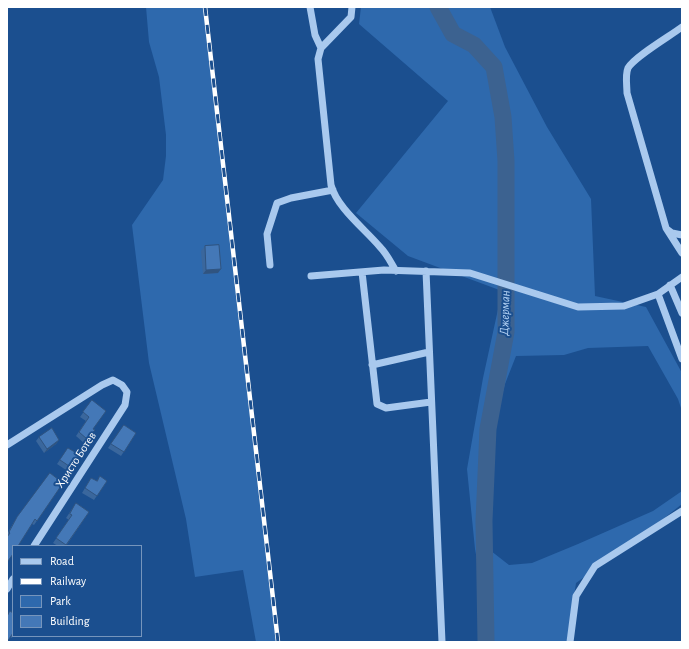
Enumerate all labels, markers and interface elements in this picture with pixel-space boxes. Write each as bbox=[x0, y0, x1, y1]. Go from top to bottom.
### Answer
water label: Джерман bbox=[496, 290, 514, 336]
street label: Христо Ботев bbox=[53, 429, 99, 491]
legend bbox=[12, 545, 142, 637]
text: Road bbox=[50, 555, 74, 567]
text: Railway bbox=[50, 575, 86, 587]
text: Park bbox=[50, 595, 71, 607]
text: Building bbox=[50, 615, 90, 627]

